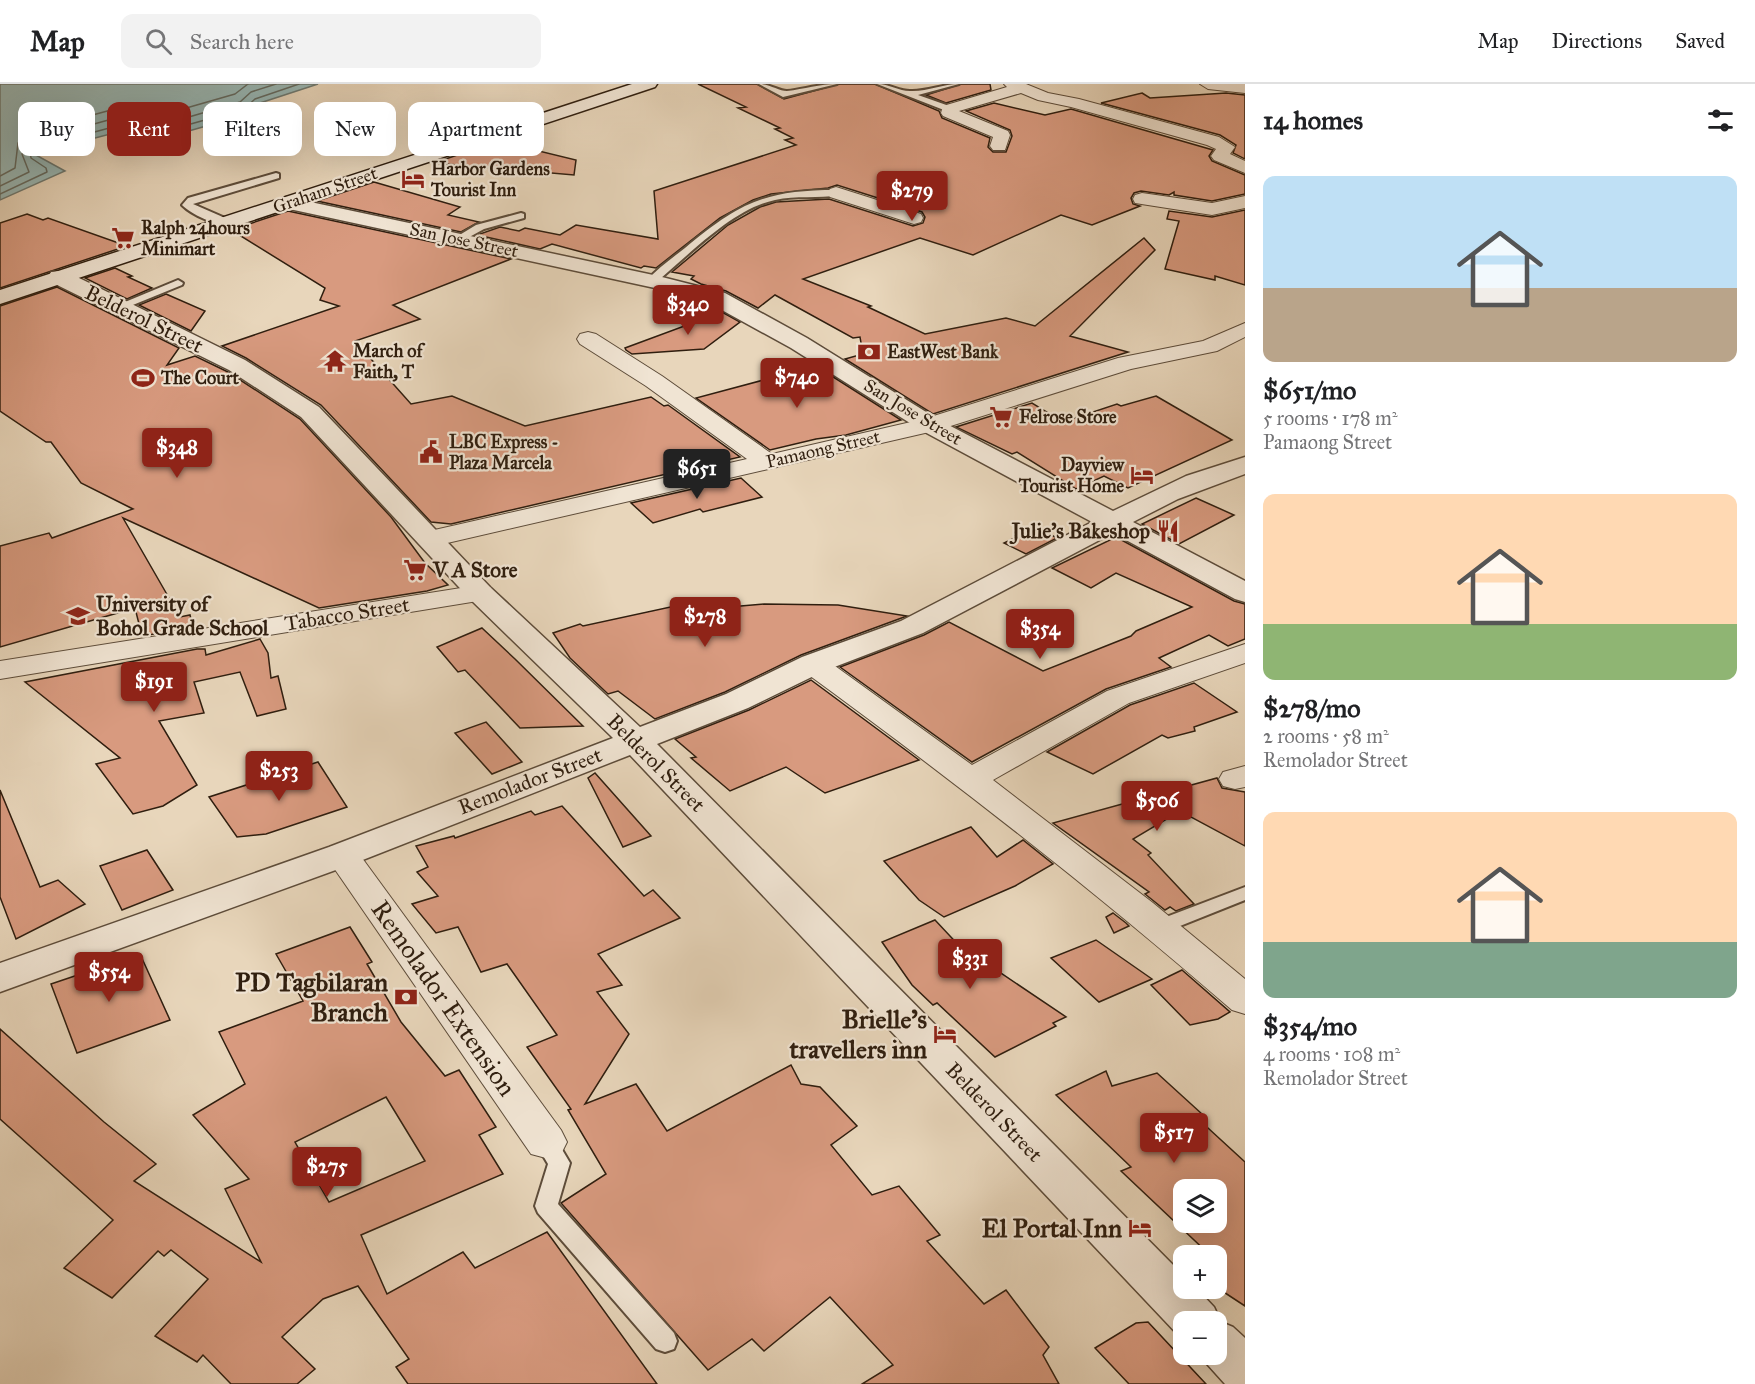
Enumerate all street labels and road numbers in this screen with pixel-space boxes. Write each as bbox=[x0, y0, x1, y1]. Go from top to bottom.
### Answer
street label: Graham Street bbox=[270, 162, 381, 218]
street label: San Jose Street bbox=[408, 218, 521, 263]
street label: Belderol Street bbox=[81, 279, 208, 359]
street label: San Jose Street bbox=[860, 374, 966, 451]
street label: Pamaong Street bbox=[764, 425, 883, 474]
street label: Tabacco Street bbox=[283, 591, 412, 637]
street label: Belderol Street bbox=[601, 708, 711, 818]
street label: Remolador Street bbox=[454, 741, 606, 820]
street label: Remolador Extension bbox=[364, 894, 524, 1102]
street label: Belderol Street bbox=[940, 1057, 1048, 1168]

